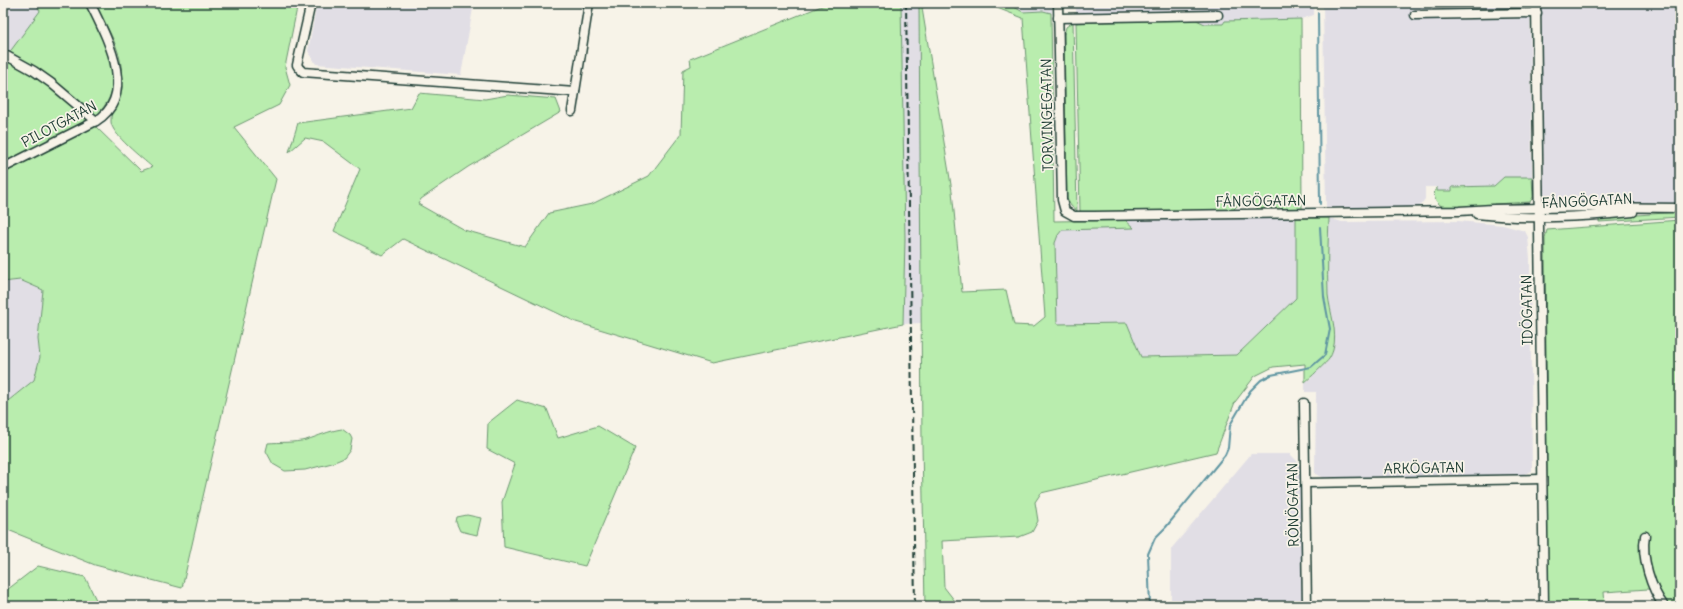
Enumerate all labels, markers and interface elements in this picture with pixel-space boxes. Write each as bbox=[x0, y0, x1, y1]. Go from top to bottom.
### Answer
street label: TORVINGEGATAN bbox=[1037, 58, 1057, 172]
street label: PILOTGATAN bbox=[18, 97, 100, 151]
street label: FÅNGÖGATAN bbox=[1541, 190, 1633, 212]
street label: FÅNGÖGATAN bbox=[1215, 191, 1307, 211]
street label: IDÖGATAN bbox=[1517, 274, 1537, 346]
street label: ARKÖGATAN bbox=[1383, 458, 1465, 478]
street label: RÖNÖGATAN bbox=[1283, 463, 1303, 547]

